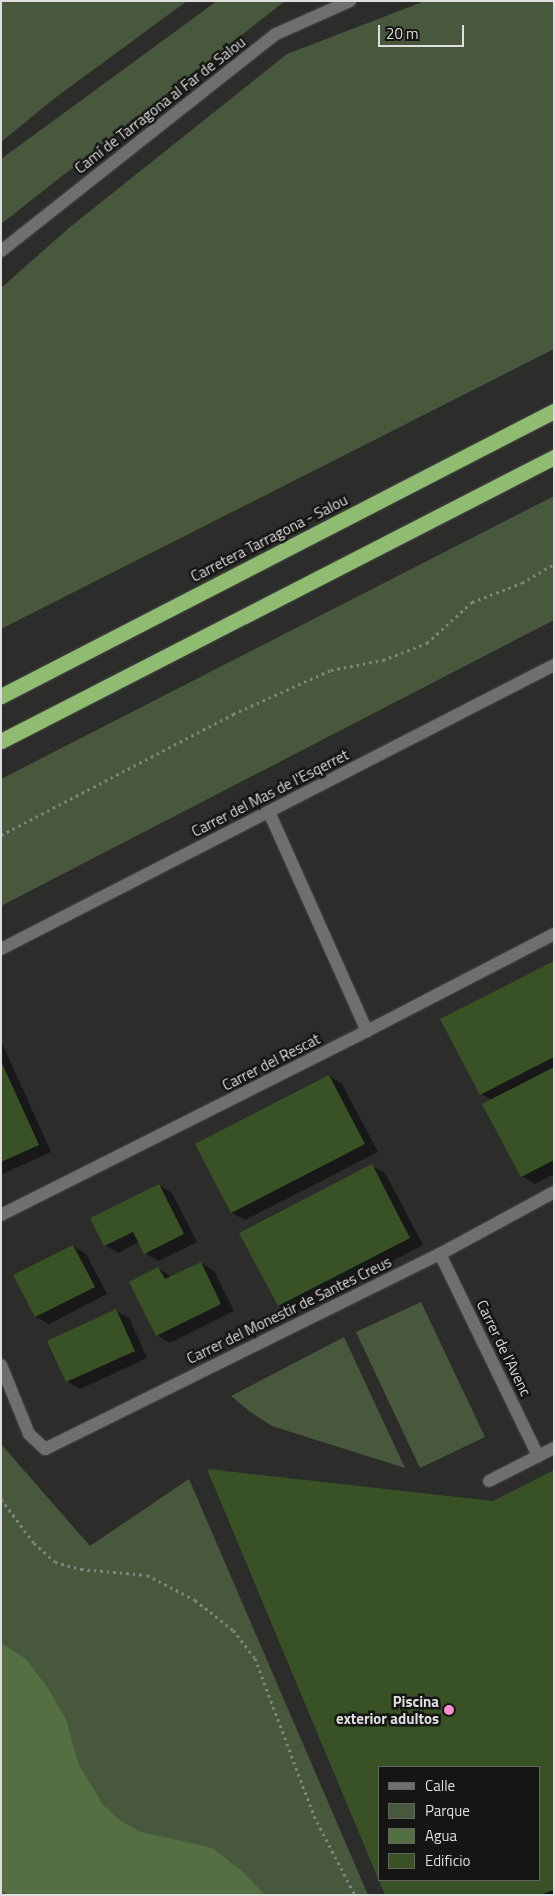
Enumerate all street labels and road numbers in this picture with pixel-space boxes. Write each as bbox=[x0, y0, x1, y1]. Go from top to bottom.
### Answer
street label: Camí de Tarragona al Far de Salou bbox=[71, 33, 249, 177]
street label: Carretera Tarragona - Salou bbox=[188, 491, 350, 585]
street label: Carrer del Mas de l'Esqerret bbox=[188, 746, 352, 840]
street label: Carrer del Rescat bbox=[219, 1030, 323, 1094]
street label: Carrer del Monestir de Santes Creus bbox=[184, 1252, 394, 1368]
street label: Carrer de l'Avenc bbox=[473, 1297, 535, 1399]

